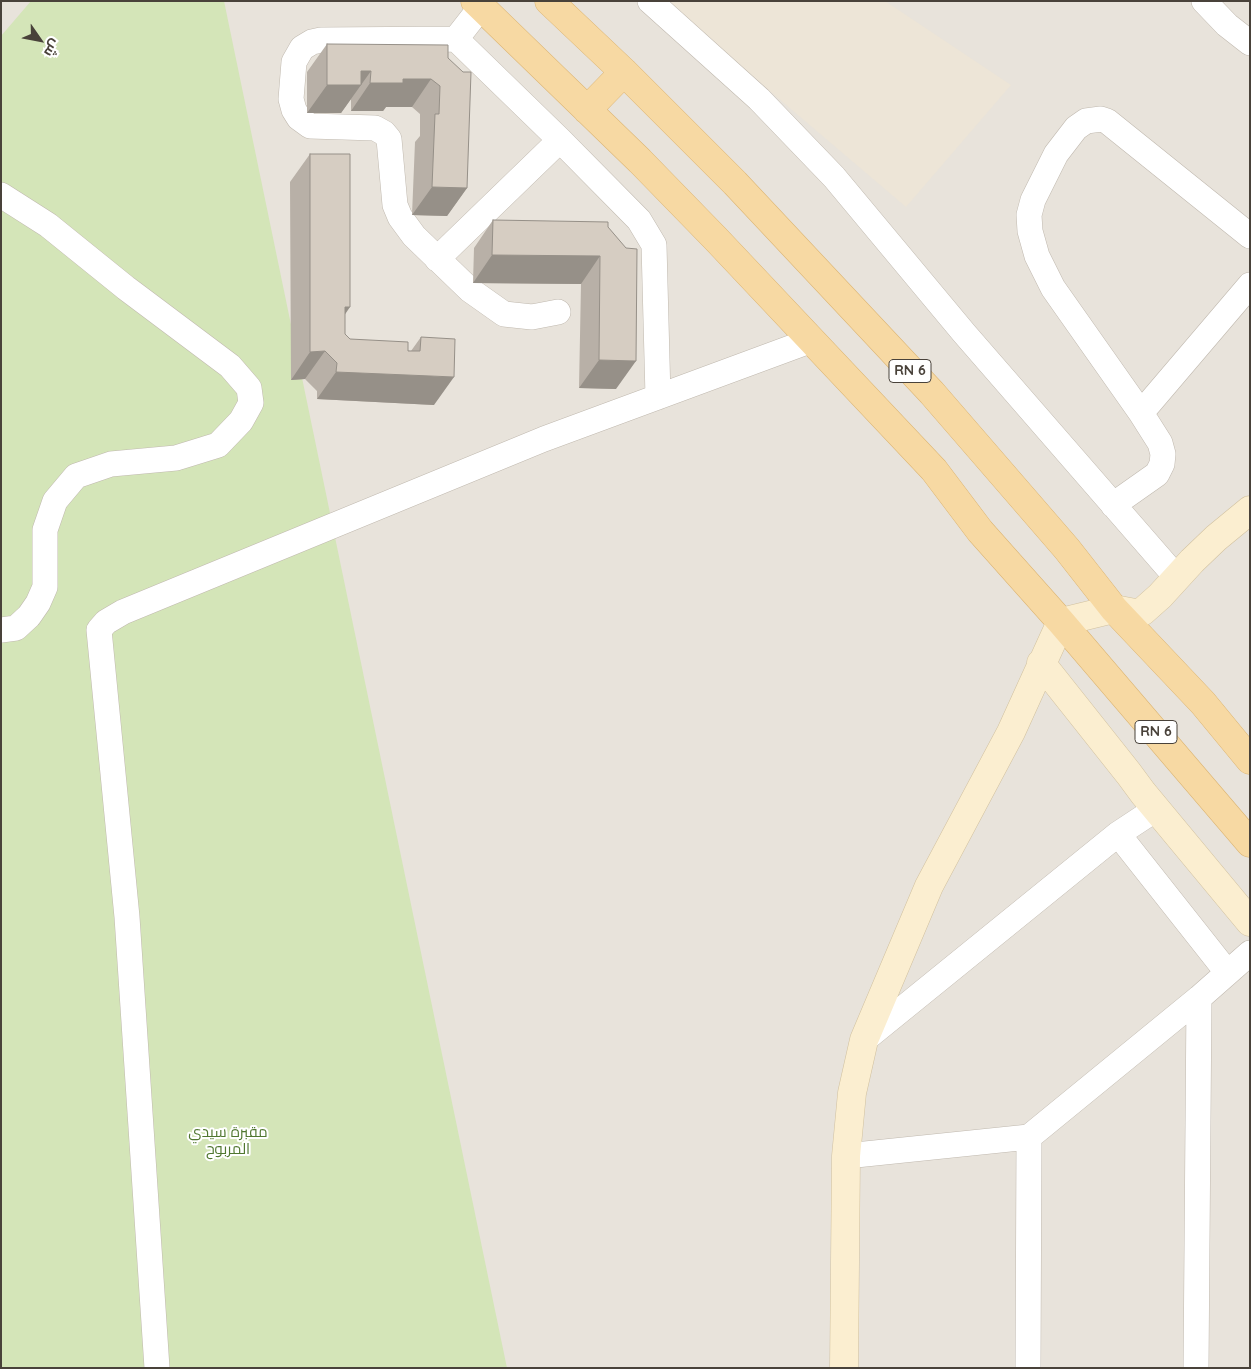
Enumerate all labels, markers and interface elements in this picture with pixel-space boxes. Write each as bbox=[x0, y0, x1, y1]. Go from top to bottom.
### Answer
north arrow bbox=[15, 15, 65, 65]
text: ش bbox=[40, 36, 65, 61]
road number: RN 6 bbox=[889, 360, 931, 382]
road number: RN 6 bbox=[1135, 720, 1177, 744]
park label: مقبرة سيدي المربوح bbox=[188, 1123, 268, 1158]

